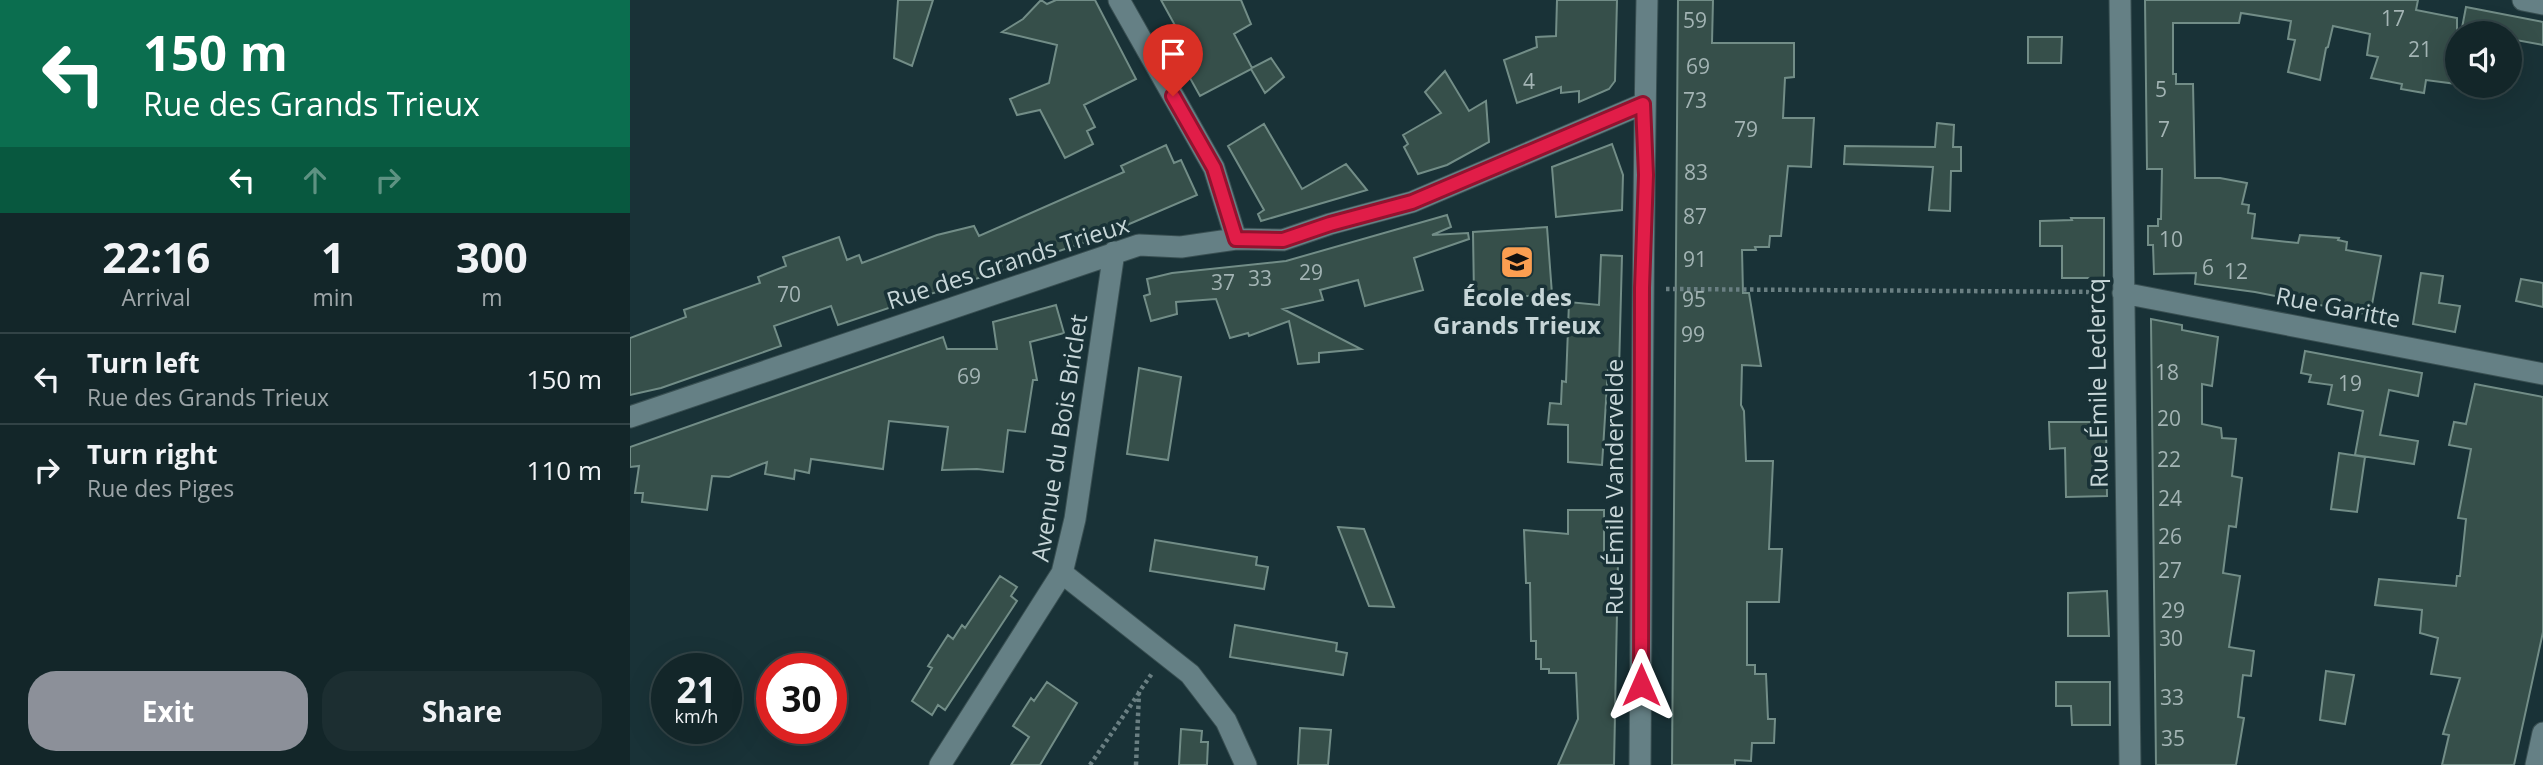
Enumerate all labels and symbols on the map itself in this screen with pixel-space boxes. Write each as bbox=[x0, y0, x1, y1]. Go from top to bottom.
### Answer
house number: 17 bbox=[2381, 4, 2405, 32]
house number: 59 bbox=[1683, 6, 1707, 34]
pin bbox=[1143, 24, 1203, 96]
house number: 21 bbox=[2408, 35, 2432, 63]
house number: 69 bbox=[1686, 52, 1710, 80]
house number: 4 bbox=[1523, 67, 1535, 95]
house number: 5 bbox=[2155, 75, 2167, 103]
house number: 73 bbox=[1683, 86, 1707, 114]
house number: 79 bbox=[1734, 115, 1758, 143]
house number: 7 bbox=[2158, 115, 2170, 143]
house number: 83 bbox=[1684, 158, 1708, 186]
house number: 87 bbox=[1683, 202, 1707, 230]
street label: Rue des Grands Trieux bbox=[882, 207, 1133, 316]
house number: 10 bbox=[2159, 225, 2183, 253]
school or university icon: École des Grands Trieux bbox=[1498, 243, 1536, 281]
house number: 91 bbox=[1683, 245, 1707, 273]
house number: 6 bbox=[2202, 253, 2214, 281]
house number: 12 bbox=[2224, 257, 2248, 285]
house number: 29 bbox=[1299, 258, 1323, 286]
house number: 33 bbox=[1248, 264, 1272, 292]
house number: 37 bbox=[1211, 268, 1235, 296]
street label: Rue Émile Leclercq bbox=[2078, 278, 2115, 488]
street label: Rue Garitte bbox=[2273, 278, 2404, 335]
house number: 70 bbox=[777, 280, 801, 308]
place label: École des Grands Trieux bbox=[1433, 280, 1601, 341]
house number: 95 bbox=[1682, 285, 1706, 313]
street label: Avenue du Bois Briclet bbox=[1023, 312, 1094, 564]
house number: 99 bbox=[1681, 320, 1705, 348]
house number: 18 bbox=[2155, 358, 2179, 386]
street label: Rue Émile Vandervelde bbox=[1597, 359, 1630, 615]
house number: 69 bbox=[957, 362, 981, 390]
house number: 19 bbox=[2338, 369, 2362, 397]
house number: 20 bbox=[2157, 404, 2181, 432]
house number: 22 bbox=[2157, 445, 2181, 473]
house number: 24 bbox=[2158, 484, 2182, 512]
house number: 26 bbox=[2158, 522, 2182, 550]
house number: 27 bbox=[2158, 556, 2182, 584]
house number: 29 bbox=[2161, 596, 2185, 624]
house number: 30 bbox=[2159, 624, 2183, 652]
position arrow bbox=[1604, 648, 1678, 722]
speed limit sign: 30 bbox=[756, 653, 847, 744]
house number: 33 bbox=[2160, 683, 2184, 711]
house number: 35 bbox=[2161, 724, 2185, 752]

